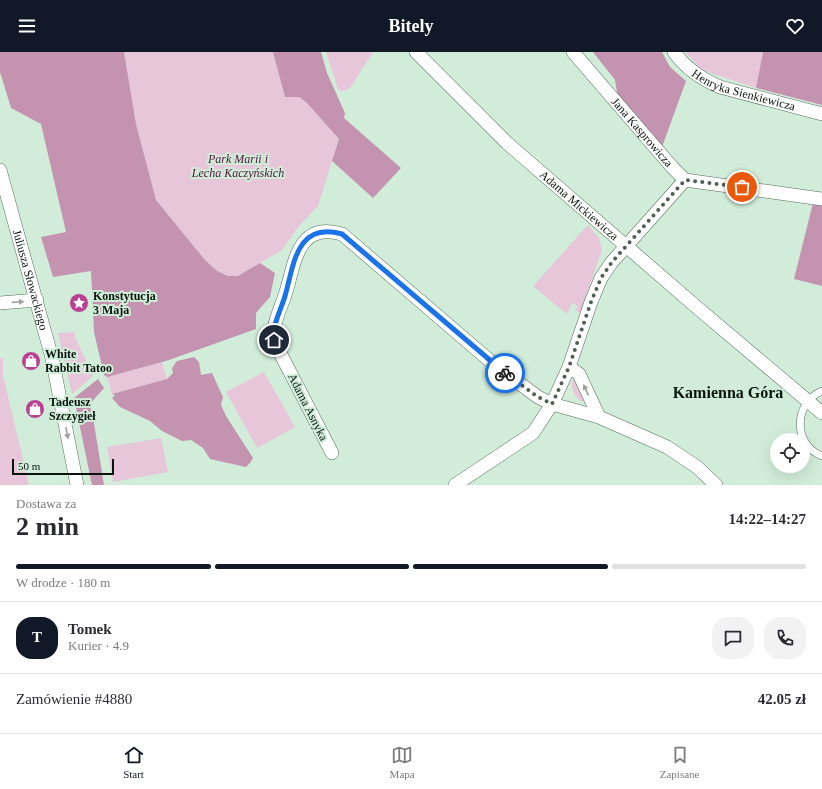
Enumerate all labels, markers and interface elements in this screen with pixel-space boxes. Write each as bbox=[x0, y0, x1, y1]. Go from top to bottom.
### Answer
icon: menu bbox=[16, 15, 38, 37]
icon: heart bbox=[784, 15, 806, 37]
text: Bitely bbox=[389, 16, 434, 36]
street label: Henryka Sienkiewicza bbox=[689, 66, 797, 114]
street label: Jana Kasprowicza bbox=[608, 95, 676, 170]
park label: Park Marii i Lecha Kaczyńskich bbox=[191, 152, 284, 180]
street label: Adama Mickiewicza bbox=[537, 167, 622, 244]
pin bbox=[725, 170, 759, 204]
icon: bag bbox=[731, 176, 753, 198]
street label: Juliusza Słowackiego bbox=[10, 228, 51, 332]
place label: Konstytucja 3 Maja bbox=[93, 289, 156, 317]
place icon: Konstytucja 3 Maja bbox=[68, 292, 90, 314]
one-way arrow bbox=[12, 299, 25, 305]
pin bbox=[257, 323, 291, 357]
icon: home bbox=[263, 329, 285, 351]
place label: White Rabbit Tatoo bbox=[45, 347, 112, 375]
shop icon: White Rabbit Tatoo bbox=[20, 350, 42, 372]
courier bbox=[485, 353, 525, 393]
icon: bike bbox=[494, 362, 516, 384]
street label: Adama Asnyka bbox=[285, 371, 331, 444]
one-way arrow bbox=[583, 384, 589, 396]
district label: Kamienna Góra bbox=[673, 384, 783, 401]
place label: Tadeusz Szczygieł bbox=[49, 395, 96, 423]
shop icon: Tadeusz Szczygieł bbox=[24, 398, 46, 420]
one-way arrow bbox=[64, 427, 70, 439]
map controls bbox=[770, 433, 810, 473]
button: locate bbox=[770, 433, 810, 473]
scale bar bbox=[12, 457, 114, 476]
text: 50 m bbox=[18, 460, 40, 472]
text: Dostawa za bbox=[16, 496, 76, 511]
text: 14:22–14:27 bbox=[729, 511, 806, 527]
text: 2 min bbox=[16, 512, 79, 541]
text: W drodze · 180 m bbox=[16, 575, 110, 590]
button: chat bbox=[712, 617, 754, 659]
button: phone bbox=[764, 617, 806, 659]
text: Tomek bbox=[68, 621, 112, 637]
text: T bbox=[32, 629, 42, 645]
text: Kurier · 4.9 bbox=[68, 638, 129, 653]
text: Zamówienie #4880 bbox=[16, 691, 132, 707]
text: 42.05 zł bbox=[758, 691, 806, 707]
tab: Start bbox=[123, 744, 145, 780]
tab: Mapa bbox=[390, 744, 415, 780]
tab: Zapisane bbox=[660, 744, 699, 780]

